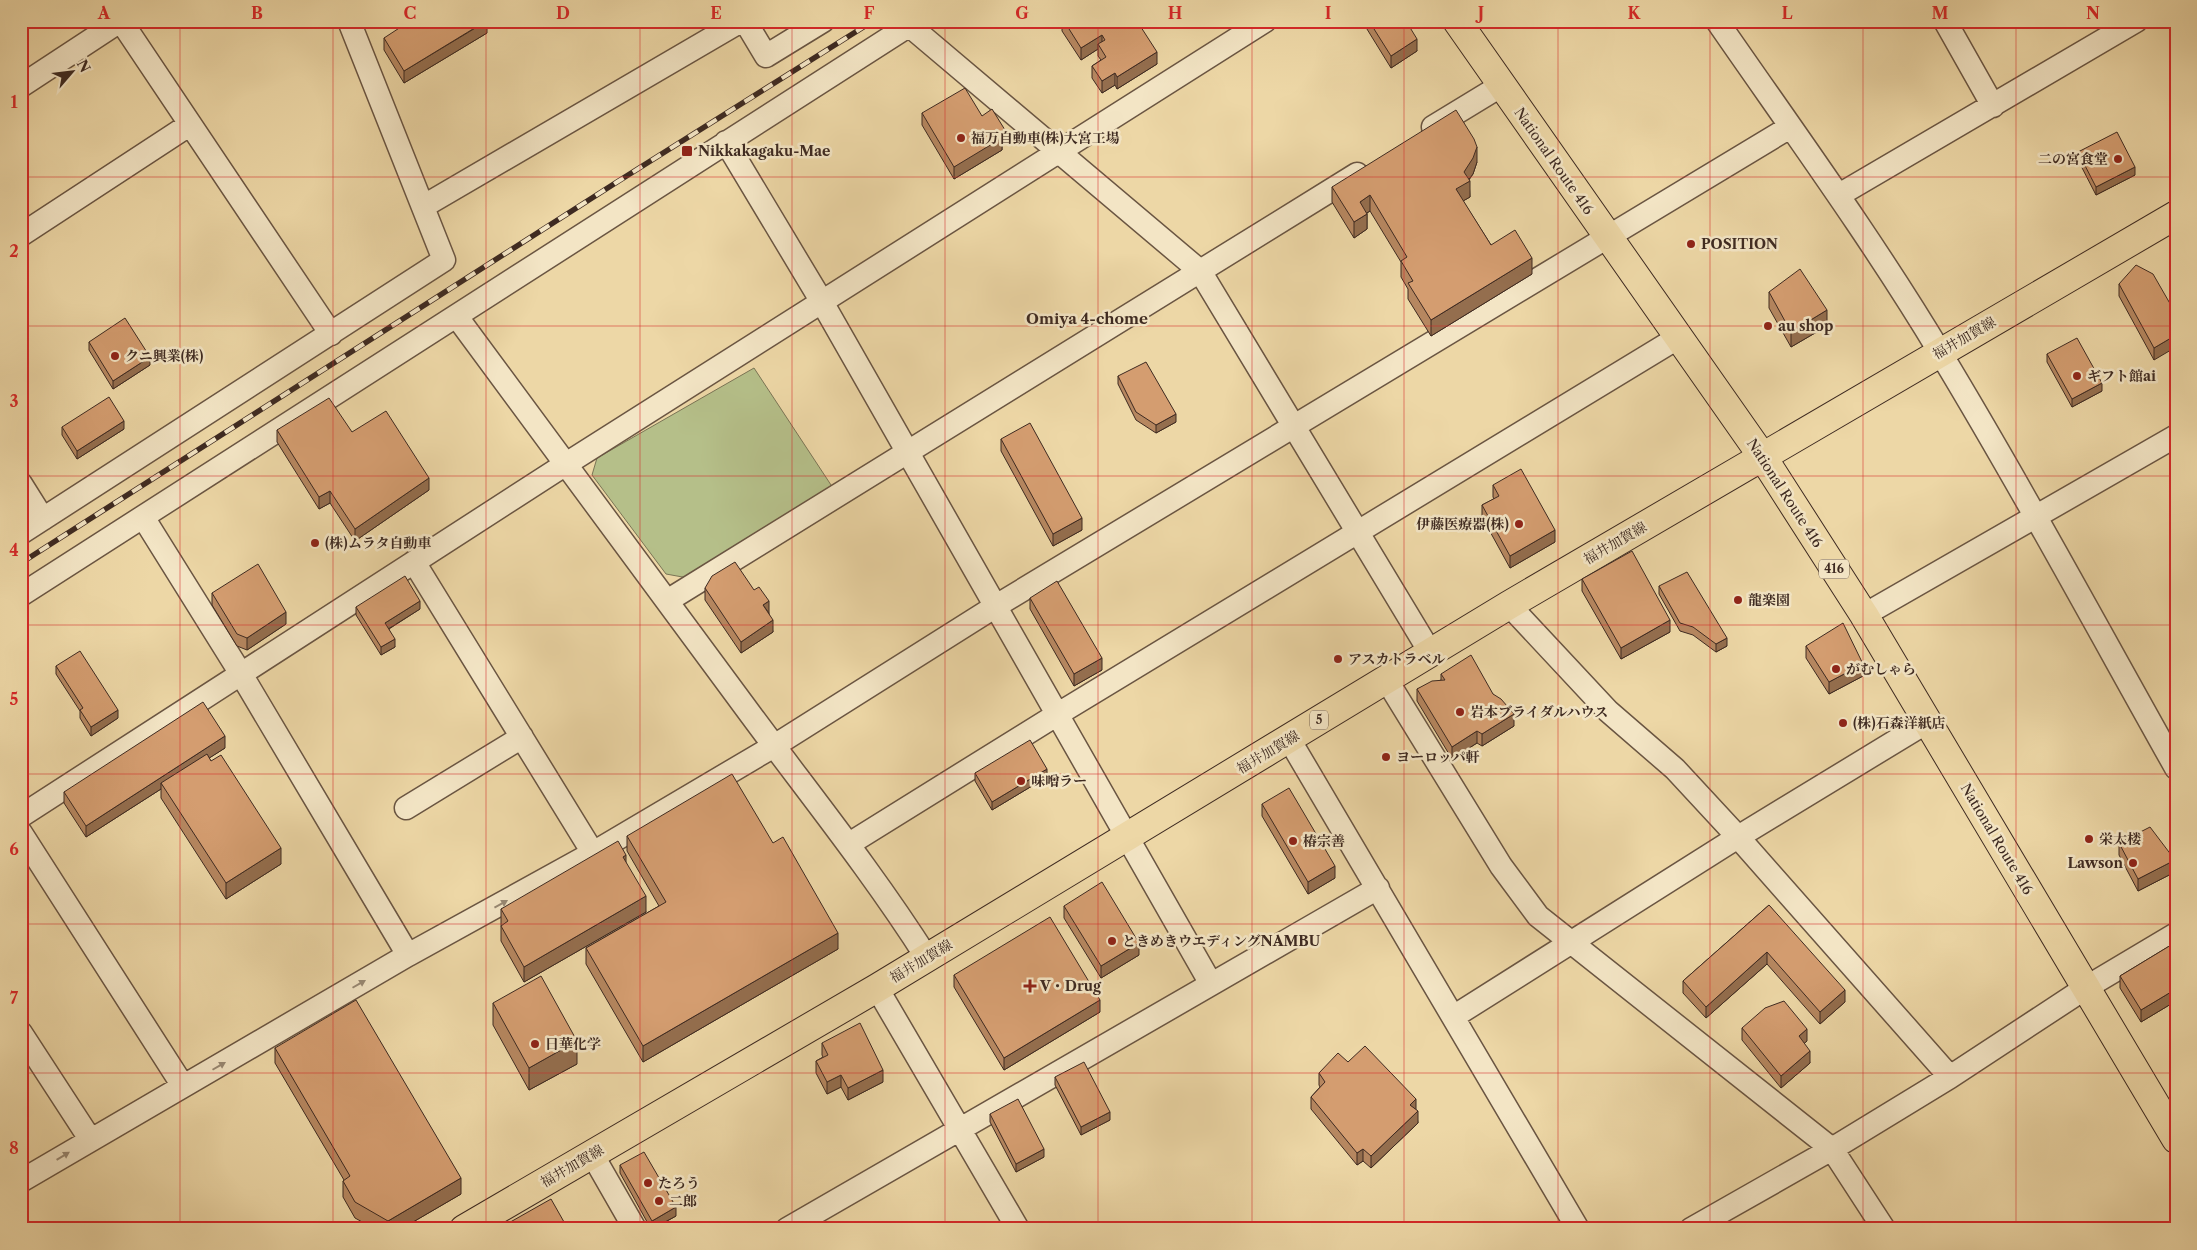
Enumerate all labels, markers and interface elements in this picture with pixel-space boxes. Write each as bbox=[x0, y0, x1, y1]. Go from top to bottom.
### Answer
text: A bbox=[97, 3, 111, 23]
text: B bbox=[251, 3, 263, 23]
text: C bbox=[404, 3, 416, 23]
text: D bbox=[556, 3, 570, 23]
text: E bbox=[710, 3, 722, 23]
text: F bbox=[864, 3, 875, 23]
text: G bbox=[1015, 3, 1029, 23]
text: H bbox=[1168, 3, 1182, 23]
text: I bbox=[1325, 3, 1332, 23]
text: J bbox=[1475, 3, 1484, 23]
text: K bbox=[1628, 3, 1642, 23]
text: L bbox=[1781, 3, 1793, 23]
text: M bbox=[1932, 3, 1949, 23]
text: N bbox=[2086, 3, 2100, 23]
north arrow bbox=[48, 48, 98, 98]
text: N bbox=[73, 56, 94, 75]
text: 1 bbox=[10, 92, 18, 112]
street label: National Route 416 bbox=[1510, 104, 1598, 218]
place label: 福万自動車(株)大宮工場 bbox=[971, 129, 1120, 147]
marker: 福万自動車(株)大宮工場 bbox=[955, 132, 967, 144]
place label: Nikkakagaku-Mae bbox=[698, 142, 830, 160]
marker: Nikkakagaku-Mae bbox=[680, 144, 694, 158]
place label: 二の宮食堂 bbox=[2038, 150, 2108, 168]
marker: 二の宮食堂 bbox=[2112, 153, 2124, 165]
place label: POSITION bbox=[1701, 235, 1778, 253]
marker: POSITION bbox=[1685, 238, 1697, 250]
text: 2 bbox=[9, 241, 19, 261]
district label: Omiya 4-chome bbox=[1026, 309, 1148, 328]
street label: 福井加賀線 bbox=[1929, 313, 1999, 363]
place label: au shop bbox=[1778, 317, 1833, 335]
marker: au shop bbox=[1762, 320, 1774, 332]
place label: クニ興業(株) bbox=[125, 347, 203, 365]
marker: クニ興業(株) bbox=[109, 350, 121, 362]
place label: ギフト館ai bbox=[2087, 367, 2156, 385]
marker: ギフト館ai bbox=[2071, 370, 2083, 382]
text: 3 bbox=[9, 391, 19, 411]
street label: National Route 416 bbox=[1743, 435, 1827, 551]
place label: 伊藤医療器(株) bbox=[1416, 515, 1509, 533]
marker: 伊藤医療器(株) bbox=[1513, 518, 1525, 530]
street label: 福井加賀線 bbox=[1580, 518, 1650, 568]
place label: (株)ムラタ自動車 bbox=[325, 534, 432, 552]
marker: (株)ムラタ自動車 bbox=[309, 537, 321, 549]
text: 4 bbox=[9, 540, 19, 560]
road number: 416 bbox=[1819, 560, 1849, 578]
place label: 龍楽園 bbox=[1748, 591, 1790, 609]
marker: 龍楽園 bbox=[1732, 594, 1744, 606]
place label: アスカトラベル bbox=[1348, 650, 1445, 668]
marker: アスカトラベル bbox=[1332, 653, 1344, 665]
place label: がむしゃら bbox=[1846, 660, 1916, 678]
marker: がむしゃら bbox=[1830, 663, 1842, 675]
text: 5 bbox=[10, 689, 19, 709]
place label: 岩本ブライダルハウス bbox=[1470, 703, 1608, 721]
marker: 岩本ブライダルハウス bbox=[1454, 706, 1466, 718]
road number: 5 bbox=[1310, 710, 1328, 730]
place label: (株)石森洋紙店 bbox=[1853, 714, 1946, 732]
marker: (株)石森洋紙店 bbox=[1837, 717, 1849, 729]
street label: 福井加賀線 bbox=[1233, 726, 1303, 778]
place label: ヨーロッパ軒 bbox=[1396, 748, 1480, 766]
marker: ヨーロッパ軒 bbox=[1380, 751, 1392, 763]
place label: 味噌ラー bbox=[1031, 772, 1087, 790]
marker: 味噌ラー bbox=[1015, 775, 1027, 787]
street label: National Route 416 bbox=[1957, 780, 2037, 898]
place label: 栄太楼 bbox=[2099, 830, 2141, 848]
place label: 椿宗善 bbox=[1303, 832, 1345, 850]
marker: 栄太楼 bbox=[2083, 833, 2095, 845]
marker: 椿宗善 bbox=[1287, 835, 1299, 847]
text: 6 bbox=[9, 839, 19, 859]
place label: Lawson bbox=[2067, 854, 2123, 872]
marker: Lawson bbox=[2127, 857, 2139, 869]
one-way arrow bbox=[494, 900, 508, 908]
place label: ときめきウエディングNAMBU bbox=[1122, 932, 1321, 950]
street label: 福井加賀線 bbox=[886, 935, 956, 987]
marker: ときめきウエディングNAMBU bbox=[1106, 935, 1118, 947]
place label: V・Drug bbox=[1039, 977, 1102, 995]
one-way arrow bbox=[353, 979, 366, 988]
marker: V・Drug bbox=[1024, 980, 1036, 992]
text: 7 bbox=[10, 988, 19, 1008]
place label: 日華化学 bbox=[545, 1035, 601, 1053]
marker: 日華化学 bbox=[529, 1038, 541, 1050]
one-way arrow bbox=[212, 1061, 225, 1070]
text: 8 bbox=[9, 1138, 19, 1158]
street label: 福井加賀線 bbox=[537, 1141, 607, 1191]
one-way arrow bbox=[57, 1151, 70, 1160]
place label: たろう bbox=[658, 1174, 700, 1192]
marker: たろう bbox=[642, 1177, 654, 1189]
place label: 二郎 bbox=[669, 1192, 697, 1210]
marker: 二郎 bbox=[653, 1195, 665, 1207]

